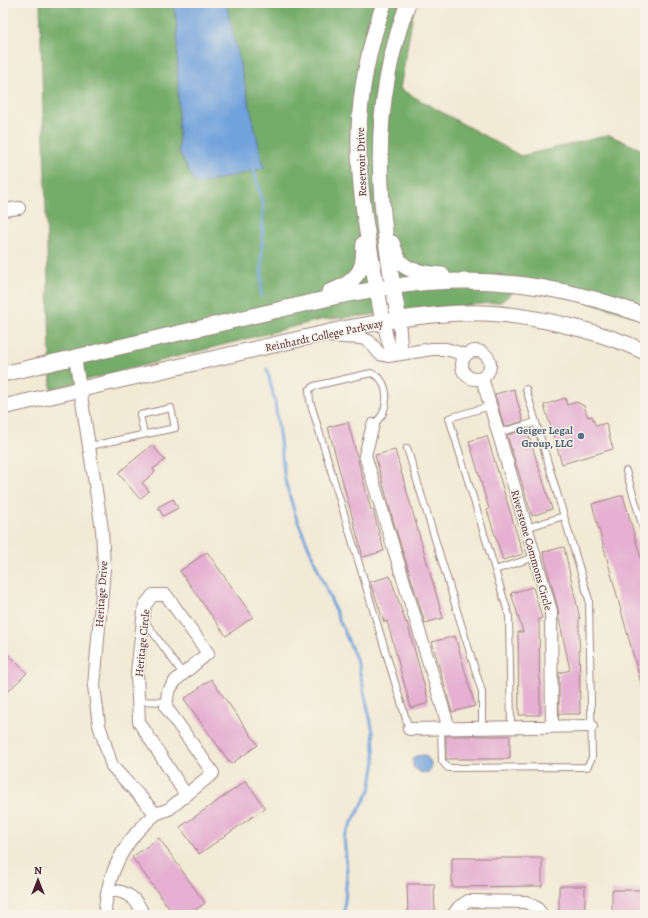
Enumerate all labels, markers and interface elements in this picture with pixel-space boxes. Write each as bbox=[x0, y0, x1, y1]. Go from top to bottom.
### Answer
street label: Reservoir Drive bbox=[353, 127, 370, 197]
street label: Reinhardt College Parkway bbox=[264, 316, 385, 355]
place label: Geiger Legal Group, LLC bbox=[516, 423, 573, 451]
marker: Geiger Legal Group, LLC bbox=[576, 431, 586, 441]
street label: Riverstone Commons Circle bbox=[507, 488, 556, 612]
street label: Heritage Drive bbox=[92, 560, 111, 628]
street label: Heritage Circle bbox=[131, 608, 154, 678]
north arrow bbox=[18, 860, 58, 900]
text: N bbox=[34, 863, 42, 878]

